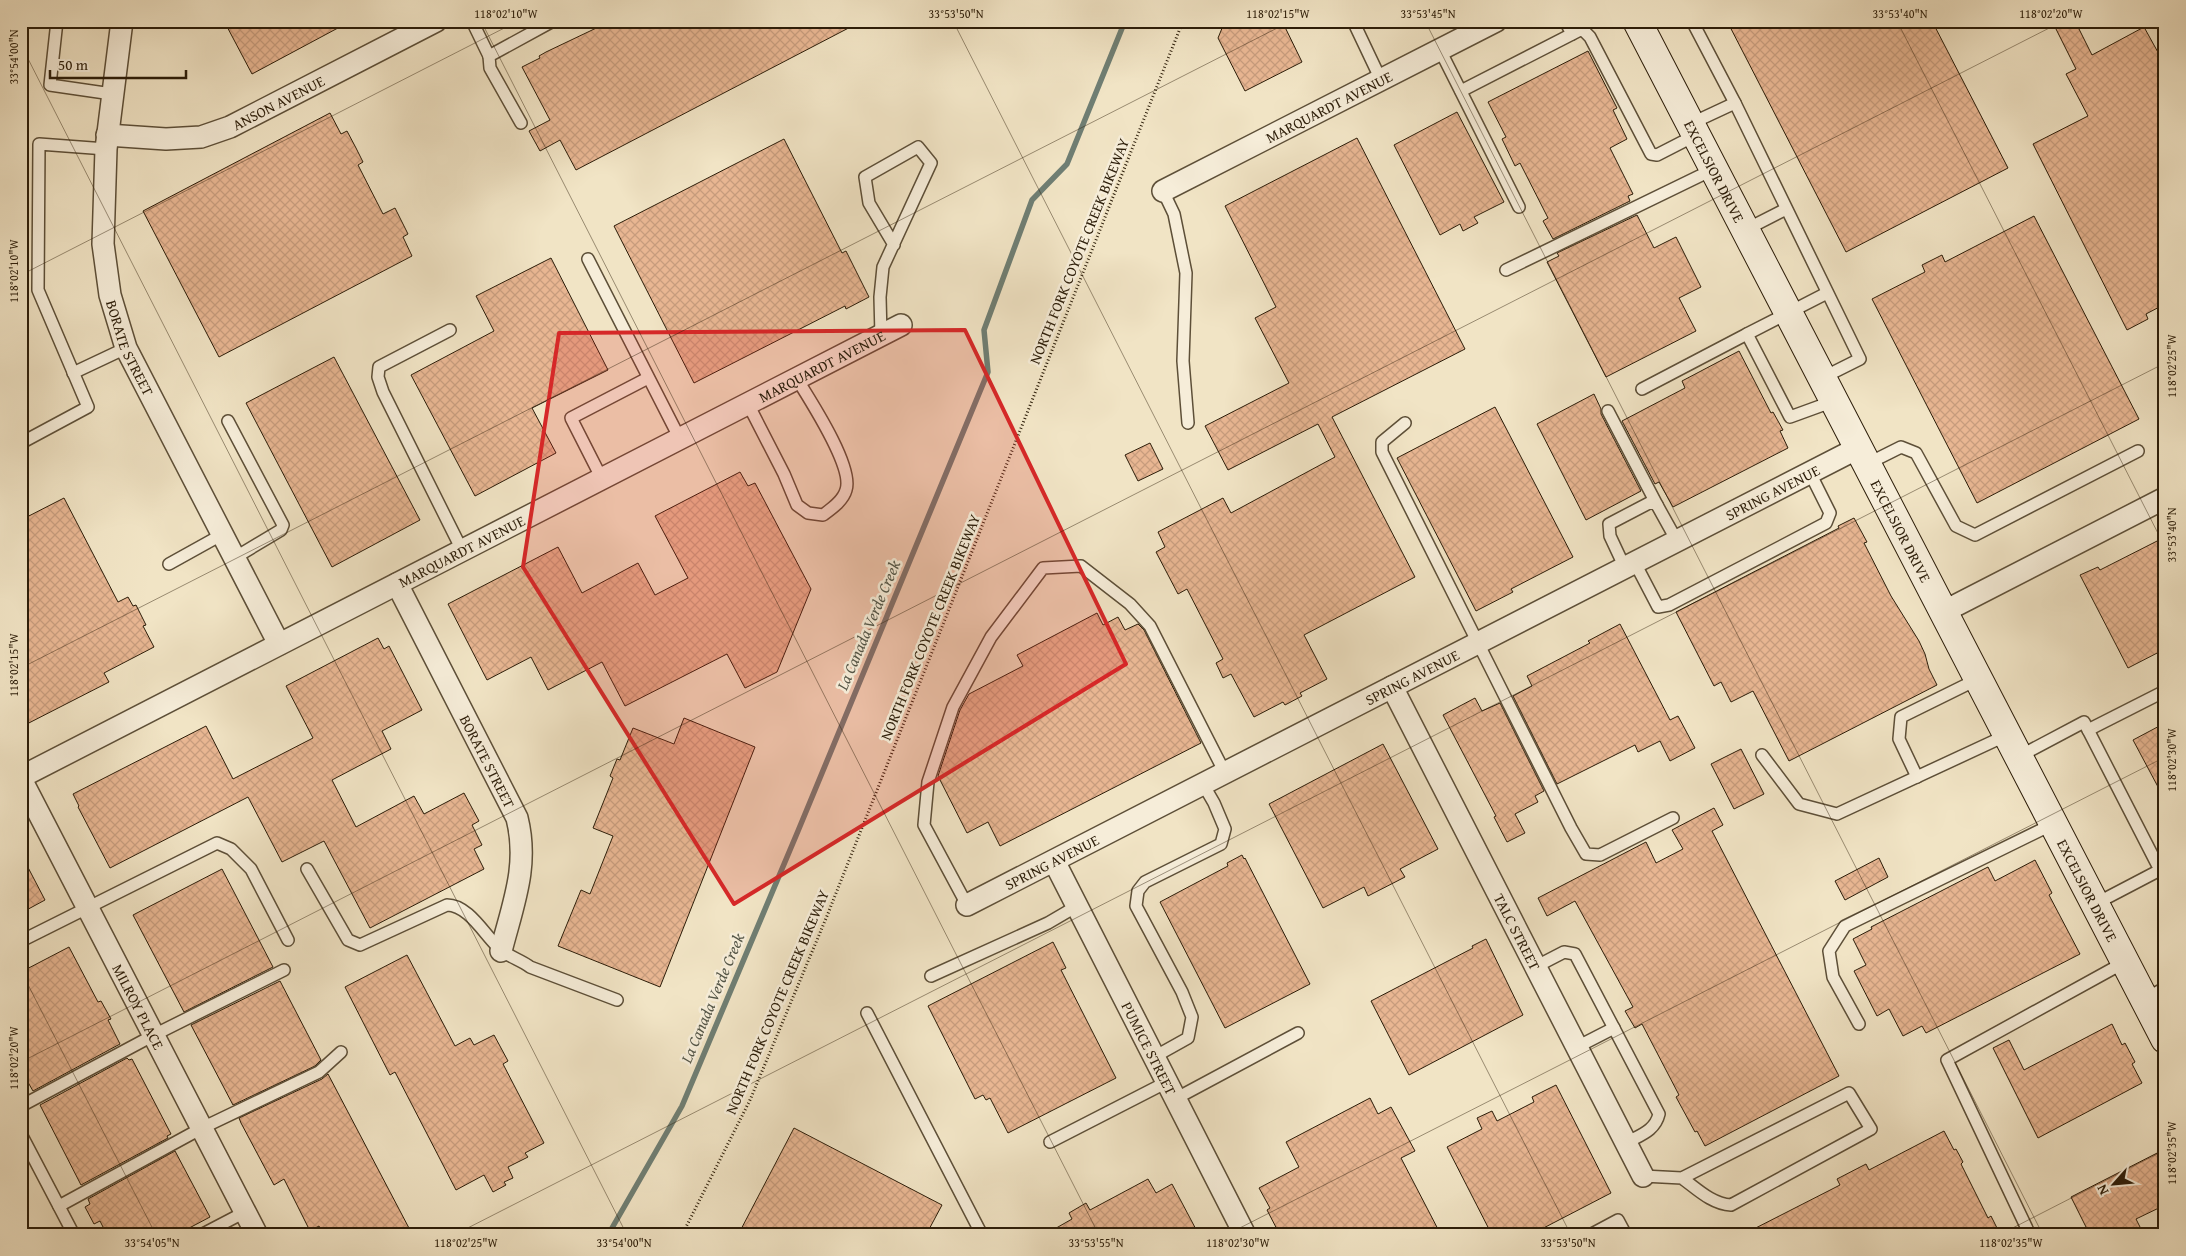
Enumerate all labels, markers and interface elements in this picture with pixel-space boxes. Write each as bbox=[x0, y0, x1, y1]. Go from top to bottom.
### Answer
text: 118°02'10"W bbox=[474, 5, 538, 22]
text: 33°53'50"N bbox=[928, 5, 984, 22]
text: 118°02'15"W bbox=[1246, 5, 1310, 22]
text: 33°53'45"N bbox=[1400, 5, 1456, 22]
text: 33°53'40"N bbox=[1872, 5, 1928, 22]
text: 118°02'20"W bbox=[2019, 5, 2083, 22]
text: 33°54'00"N bbox=[5, 29, 22, 85]
scale bar bbox=[50, 48, 186, 80]
text: 50 m bbox=[58, 54, 89, 75]
street label: MARQUARDT AVENUE bbox=[1262, 65, 1396, 148]
street label: ANSON AVENUE bbox=[228, 70, 328, 135]
street label: EXCELSIOR DRIVE bbox=[1680, 116, 1750, 226]
street label: NORTH FORK COYOTE CREEK BIKEWAY bbox=[1024, 135, 1134, 367]
text: 118°02'10"W bbox=[5, 239, 22, 303]
street label: BORATE STREET bbox=[102, 297, 160, 400]
street label: MARQUARDT AVENUE bbox=[755, 324, 889, 407]
text: 118°02'25"W bbox=[2163, 334, 2180, 398]
street label: SPRING AVENUE bbox=[1722, 459, 1823, 525]
street label: EXCELSIOR DRIVE bbox=[1866, 476, 1937, 586]
text: 33°53'40"N bbox=[2163, 507, 2180, 563]
street label: MARQUARDT AVENUE bbox=[394, 509, 529, 592]
street label: NORTH FORK COYOTE CREEK BIKEWAY bbox=[875, 511, 985, 743]
water label: La Canada Verde Creek bbox=[829, 556, 906, 695]
text: 118°02'15"W bbox=[5, 633, 22, 697]
street label: SPRING AVENUE bbox=[1361, 644, 1463, 710]
street label: BORATE STREET bbox=[455, 711, 521, 812]
text: 118°02'30"W bbox=[2163, 728, 2180, 792]
street label: SPRING AVENUE bbox=[1001, 829, 1103, 895]
street label: EXCELSIOR DRIVE bbox=[2052, 835, 2123, 945]
street label: NORTH FORK COYOTE CREEK BIKEWAY bbox=[720, 887, 834, 1117]
street label: TALC STREET bbox=[1489, 890, 1546, 974]
water label: La Canada Verde Creek bbox=[673, 929, 750, 1068]
street label: MILROY PLACE bbox=[108, 960, 170, 1053]
street label: PUMICE STREET bbox=[1117, 998, 1182, 1099]
text: 118°02'20"W bbox=[5, 1026, 22, 1090]
text: 118°02'35"W bbox=[2163, 1121, 2180, 1185]
north arrow bbox=[2088, 1158, 2138, 1208]
text: N bbox=[2091, 1181, 2113, 1199]
text: 33°54'05"N bbox=[124, 1234, 180, 1251]
text: 118°02'25"W bbox=[434, 1234, 498, 1251]
text: 33°54'00"N bbox=[596, 1234, 652, 1251]
text: 33°53'55"N bbox=[1068, 1234, 1124, 1251]
text: 118°02'30"W bbox=[1206, 1234, 1270, 1251]
text: 33°53'50"N bbox=[1540, 1234, 1596, 1251]
text: 118°02'35"W bbox=[1979, 1234, 2043, 1251]

